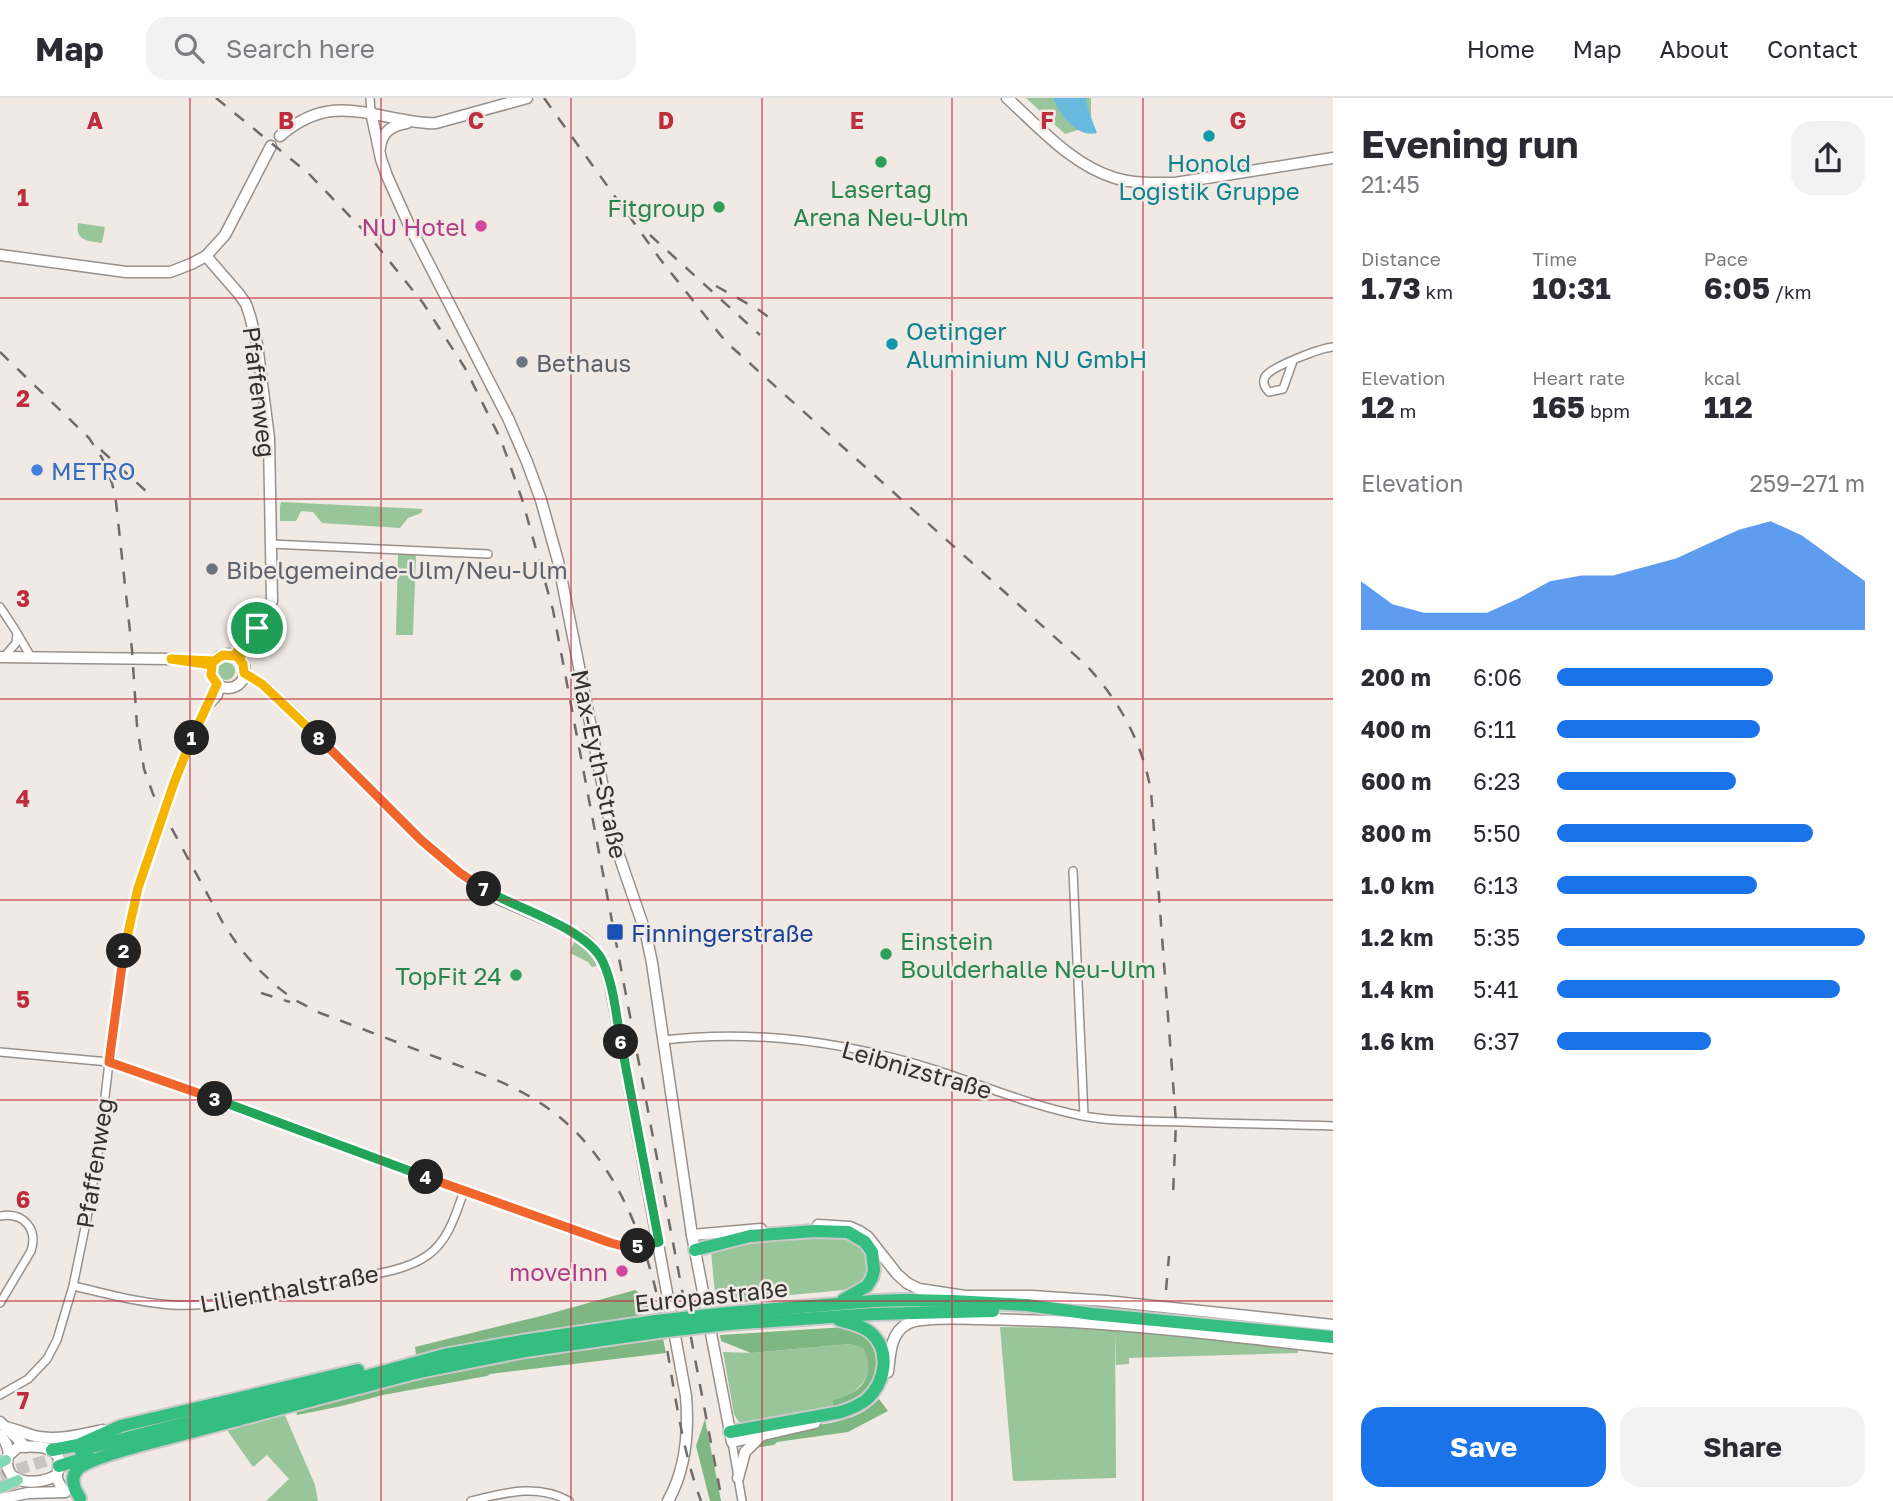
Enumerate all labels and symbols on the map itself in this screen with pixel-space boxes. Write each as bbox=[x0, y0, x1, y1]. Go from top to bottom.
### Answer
text: A bbox=[87, 106, 104, 134]
text: B bbox=[278, 106, 294, 134]
text: C bbox=[468, 106, 484, 134]
text: D bbox=[658, 106, 674, 134]
text: E bbox=[850, 106, 864, 134]
text: F bbox=[1040, 106, 1054, 134]
text: G bbox=[1230, 106, 1246, 134]
marker: Honold Logistik Gruppe bbox=[1201, 128, 1217, 144]
place label: Honold Logistik Gruppe bbox=[1118, 148, 1300, 205]
marker: Lasertag Arena Neu-Ulm bbox=[873, 154, 889, 170]
place label: Lasertag Arena Neu-Ulm bbox=[793, 174, 969, 231]
text: 1 bbox=[17, 183, 29, 211]
place label: Fitgroup bbox=[607, 193, 705, 222]
marker: Fitgroup bbox=[711, 199, 727, 215]
place label: NU Hotel bbox=[361, 212, 467, 241]
marker: NU Hotel bbox=[473, 218, 489, 234]
place label: Oetinger Aluminium NU GmbH bbox=[906, 316, 1147, 373]
street label: Pfaffenweg bbox=[238, 325, 282, 459]
marker: Oetinger Aluminium NU GmbH bbox=[884, 336, 900, 352]
place label: Bethaus bbox=[536, 348, 631, 377]
marker: Bethaus bbox=[514, 354, 530, 370]
text: 2 bbox=[16, 384, 30, 412]
place label: METRO bbox=[51, 456, 135, 485]
marker: METRO bbox=[29, 462, 45, 478]
place label: Bibelgemeinde-Ulm/Neu-Ulm bbox=[226, 555, 568, 584]
marker: Bibelgemeinde-Ulm/Neu-Ulm bbox=[204, 561, 220, 577]
text: 3 bbox=[16, 584, 30, 612]
pin bbox=[227, 598, 287, 658]
street label: Max-Eyth-Straße bbox=[566, 667, 634, 861]
pin: 1 bbox=[174, 720, 210, 756]
pin: 8 bbox=[302, 720, 336, 756]
text: 4 bbox=[16, 784, 30, 812]
pin: 7 bbox=[466, 872, 502, 906]
place label: Finningerstraße bbox=[631, 918, 813, 947]
marker: Finningerstraße bbox=[605, 922, 625, 942]
place label: Einstein Boulderhalle Neu-Ulm bbox=[900, 926, 1156, 983]
pin: 2 bbox=[106, 934, 142, 968]
marker: Einstein Boulderhalle Neu-Ulm bbox=[878, 946, 894, 962]
place label: TopFit 24 bbox=[395, 961, 502, 990]
marker: TopFit 24 bbox=[508, 967, 524, 983]
text: 5 bbox=[16, 985, 30, 1013]
pin: 6 bbox=[604, 1024, 638, 1060]
street label: Leibnizstraße bbox=[839, 1034, 995, 1104]
pin: 3 bbox=[198, 1082, 232, 1116]
street label: Pfaffenweg bbox=[69, 1096, 119, 1230]
pin: 4 bbox=[408, 1160, 444, 1194]
text: 6 bbox=[16, 1185, 30, 1213]
pin: 5 bbox=[620, 1228, 656, 1264]
place label: moveInn bbox=[509, 1257, 608, 1286]
street label: Lilienthalstraße bbox=[197, 1258, 381, 1318]
marker: moveInn bbox=[614, 1263, 630, 1279]
street label: Europastraße bbox=[633, 1273, 789, 1317]
text: 7 bbox=[17, 1386, 29, 1414]

